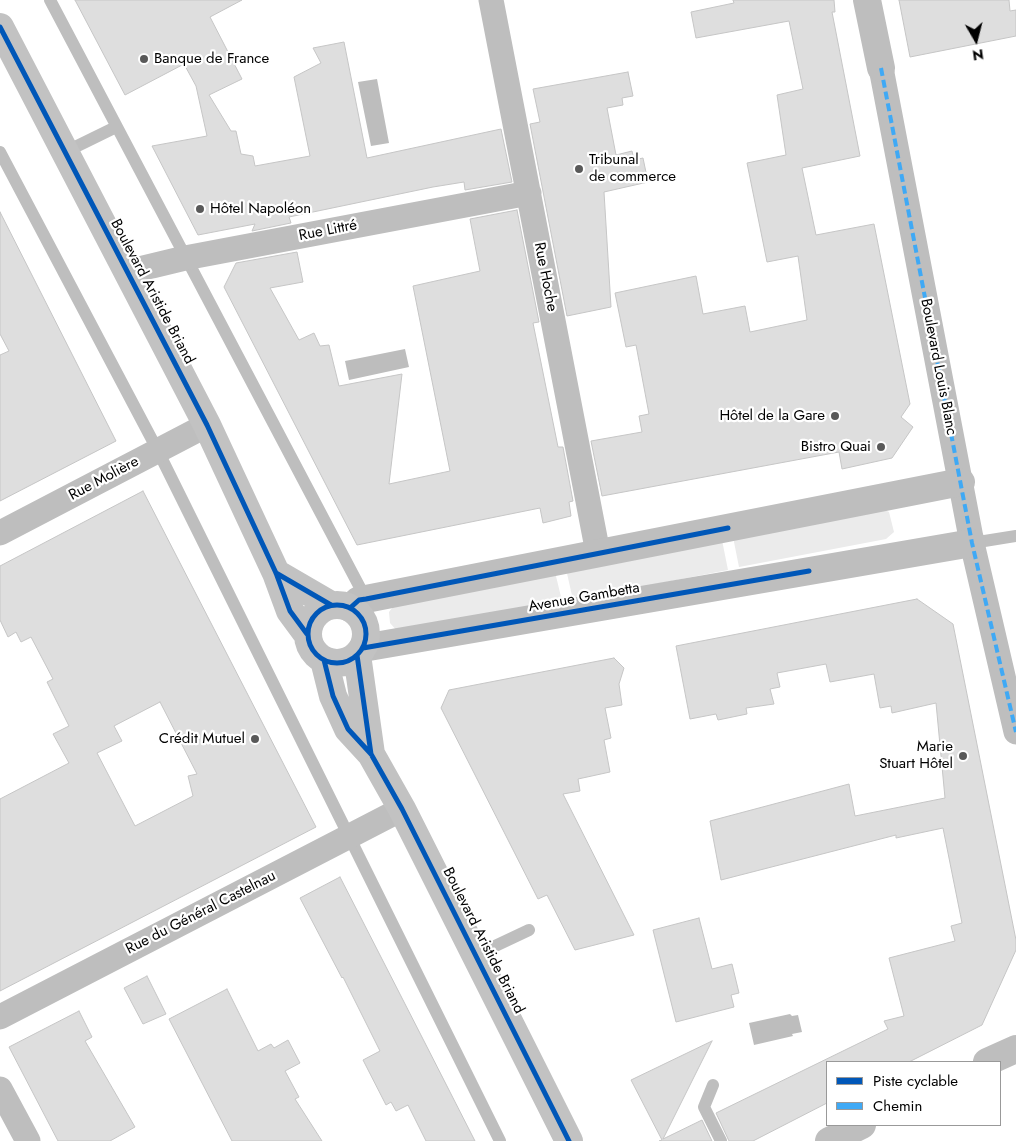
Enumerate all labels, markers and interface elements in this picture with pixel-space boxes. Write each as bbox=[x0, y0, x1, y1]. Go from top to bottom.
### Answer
north arrow bbox=[951, 15, 1001, 65]
text: N bbox=[971, 44, 985, 66]
place label: Banque de France bbox=[154, 50, 269, 68]
marker: Banque de France bbox=[138, 53, 150, 65]
place label: Tribunal de commerce bbox=[589, 151, 676, 186]
marker: Tribunal de commerce bbox=[573, 163, 585, 175]
place label: Hôtel Napoléon bbox=[210, 200, 311, 218]
marker: Hôtel Napoléon bbox=[194, 203, 206, 215]
street label: Boulevard Aristide Briand bbox=[106, 216, 198, 368]
street label: Rue Littré bbox=[297, 217, 359, 245]
street label: Rue Hoche bbox=[529, 241, 561, 313]
street label: Boulevard Louis Blanc bbox=[916, 297, 960, 437]
place label: Hôtel de la Gare bbox=[719, 407, 825, 425]
marker: Hôtel de la Gare bbox=[829, 410, 841, 422]
place label: Bistro Quai bbox=[801, 438, 871, 456]
marker: Bistro Quai bbox=[875, 441, 887, 453]
street label: Rue Molière bbox=[66, 453, 142, 505]
street label: Avenue Gambetta bbox=[527, 579, 641, 617]
place label: Crédit Mutuel bbox=[159, 730, 245, 748]
marker: Crédit Mutuel bbox=[249, 733, 261, 745]
place label: Marie Stuart Hôtel bbox=[879, 738, 953, 773]
marker: Marie Stuart Hôtel bbox=[957, 750, 969, 762]
street label: Boulevard Aristide Briand bbox=[438, 865, 528, 1017]
street label: Rue du Général Castelnau bbox=[123, 867, 279, 959]
legend bbox=[826, 1061, 1001, 1126]
text: Piste cyclable bbox=[873, 1070, 958, 1092]
text: Chemin bbox=[873, 1095, 922, 1117]

